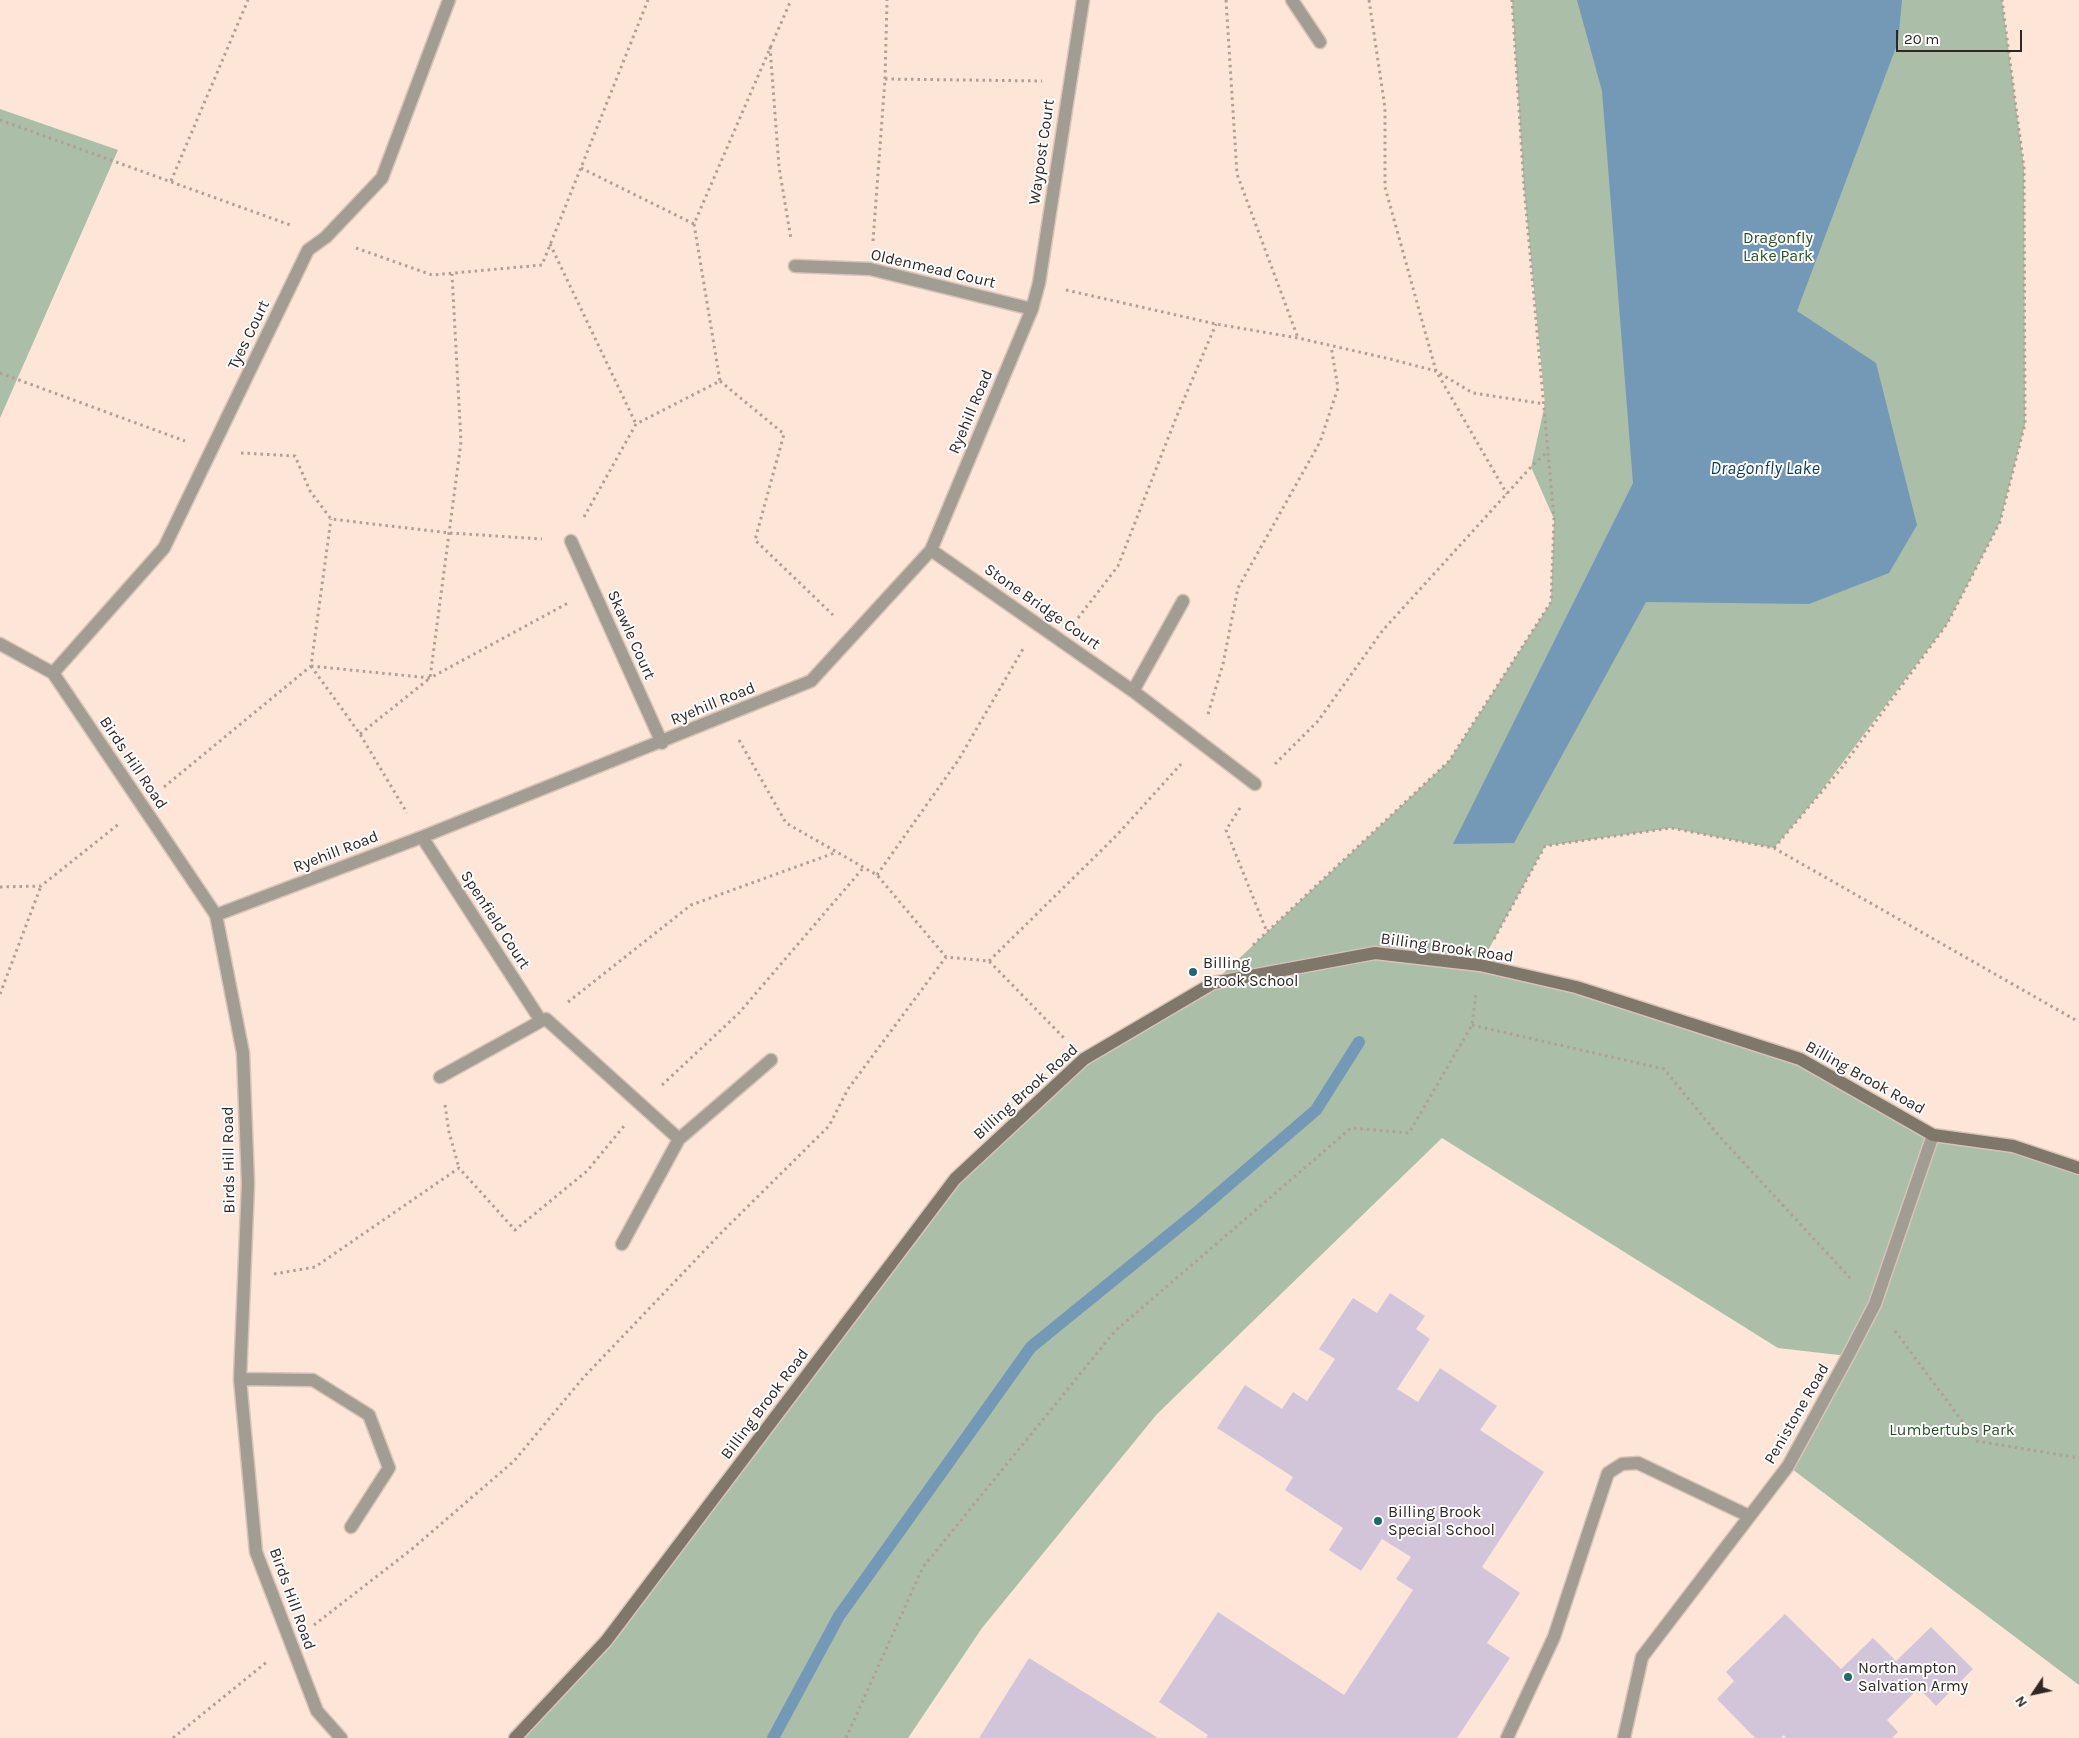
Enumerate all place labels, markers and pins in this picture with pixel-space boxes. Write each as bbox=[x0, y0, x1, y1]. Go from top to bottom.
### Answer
place label: Billing Brook School bbox=[1203, 953, 1299, 991]
marker: Billing Brook School bbox=[1187, 966, 1199, 978]
place label: Billing Brook Special School bbox=[1388, 1502, 1495, 1540]
marker: Billing Brook Special School bbox=[1372, 1515, 1384, 1527]
place label: Northampton Salvation Army bbox=[1858, 1658, 1968, 1696]
marker: Northampton Salvation Army bbox=[1842, 1671, 1854, 1683]

